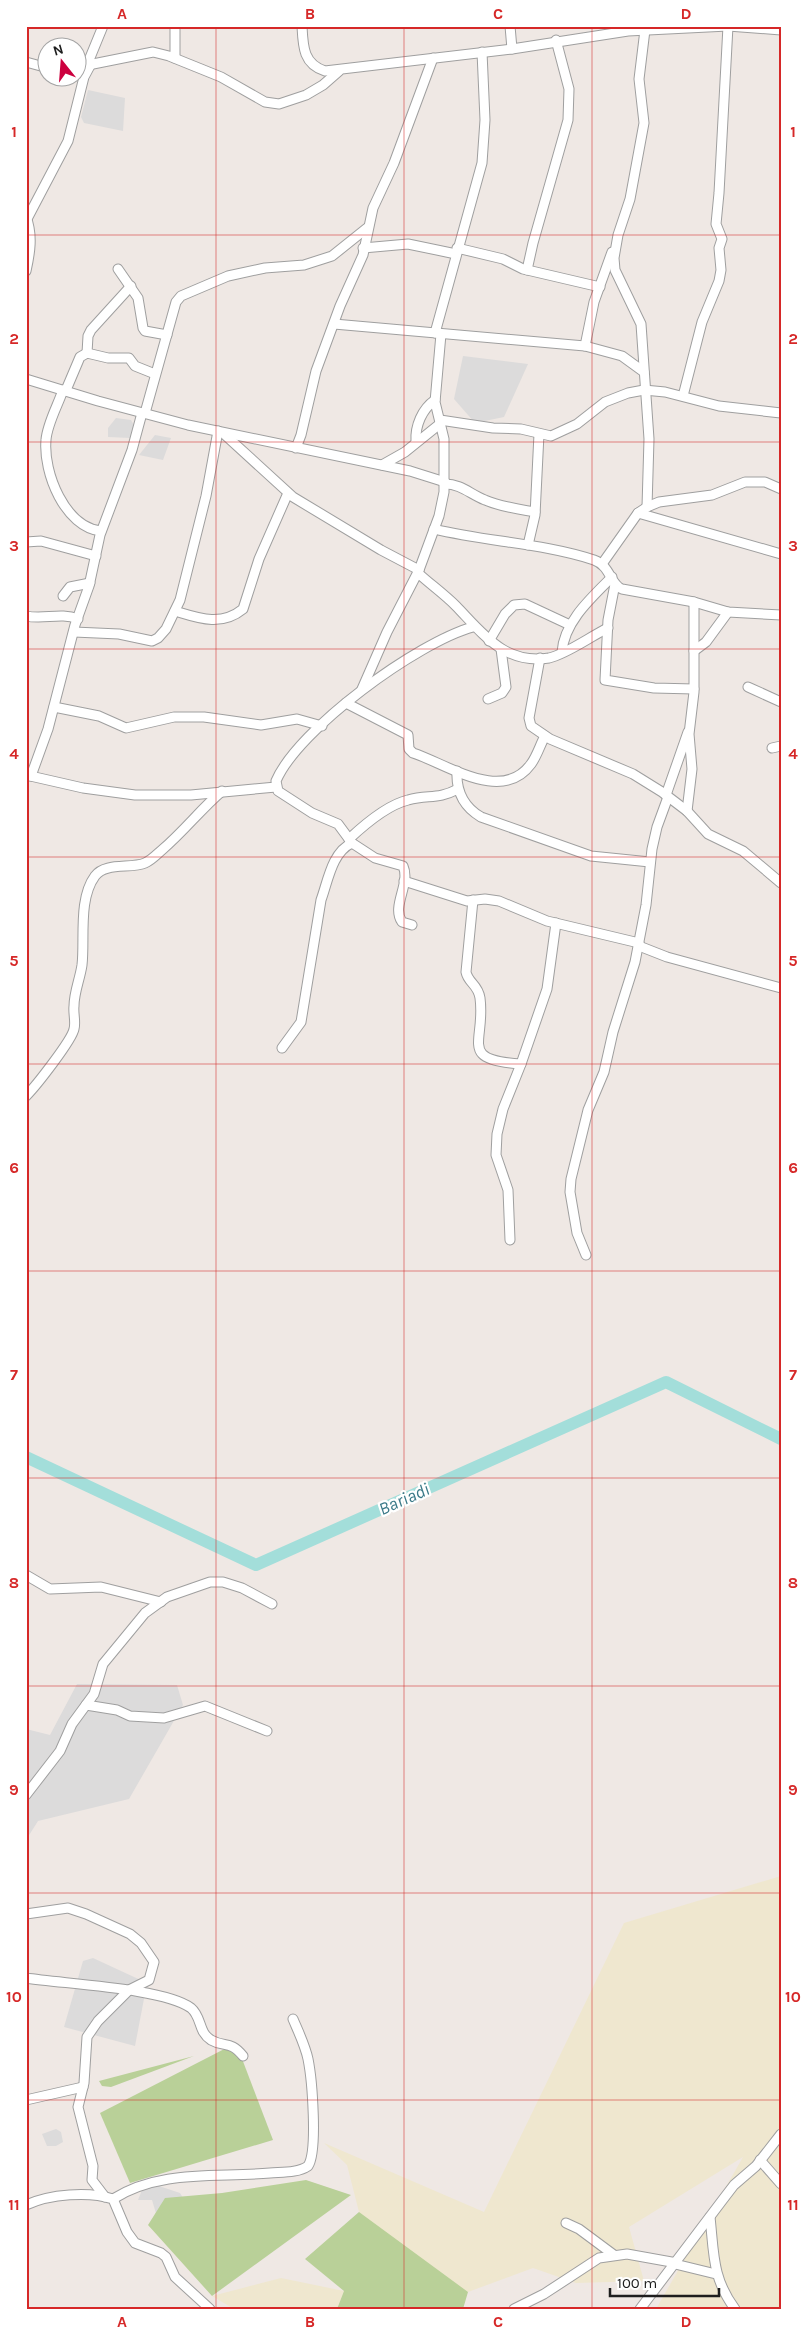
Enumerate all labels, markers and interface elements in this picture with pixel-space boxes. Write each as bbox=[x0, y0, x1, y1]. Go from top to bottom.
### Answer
text: A bbox=[117, 4, 127, 23]
text: B bbox=[305, 4, 315, 23]
text: C bbox=[493, 4, 503, 23]
text: D bbox=[681, 4, 692, 23]
north arrow bbox=[38, 38, 88, 88]
text: N bbox=[51, 40, 66, 60]
text: 1 bbox=[11, 122, 17, 141]
text: 1 bbox=[790, 122, 796, 141]
text: 2 bbox=[9, 329, 19, 348]
text: 2 bbox=[788, 329, 798, 348]
text: 3 bbox=[9, 536, 19, 555]
text: 3 bbox=[788, 536, 798, 555]
text: 4 bbox=[9, 744, 19, 763]
text: 4 bbox=[788, 744, 798, 763]
text: 5 bbox=[9, 951, 19, 970]
text: 5 bbox=[788, 951, 798, 970]
text: 6 bbox=[9, 1158, 19, 1177]
text: 6 bbox=[788, 1158, 798, 1177]
text: 7 bbox=[10, 1365, 18, 1384]
text: 7 bbox=[789, 1365, 797, 1384]
water label: Bariadi bbox=[375, 1478, 433, 1520]
text: 8 bbox=[9, 1573, 19, 1592]
text: 8 bbox=[788, 1573, 798, 1592]
text: 9 bbox=[9, 1780, 19, 1799]
text: 9 bbox=[788, 1780, 798, 1799]
text: 10 bbox=[6, 1987, 22, 2006]
text: 10 bbox=[785, 1987, 801, 2006]
text: 11 bbox=[8, 2195, 20, 2214]
text: 11 bbox=[787, 2195, 799, 2214]
scale bar bbox=[610, 2265, 718, 2297]
text: 100 m bbox=[617, 2274, 657, 2292]
text: A bbox=[117, 2312, 127, 2331]
text: B bbox=[305, 2312, 315, 2331]
text: C bbox=[493, 2312, 503, 2331]
text: D bbox=[681, 2312, 692, 2331]

